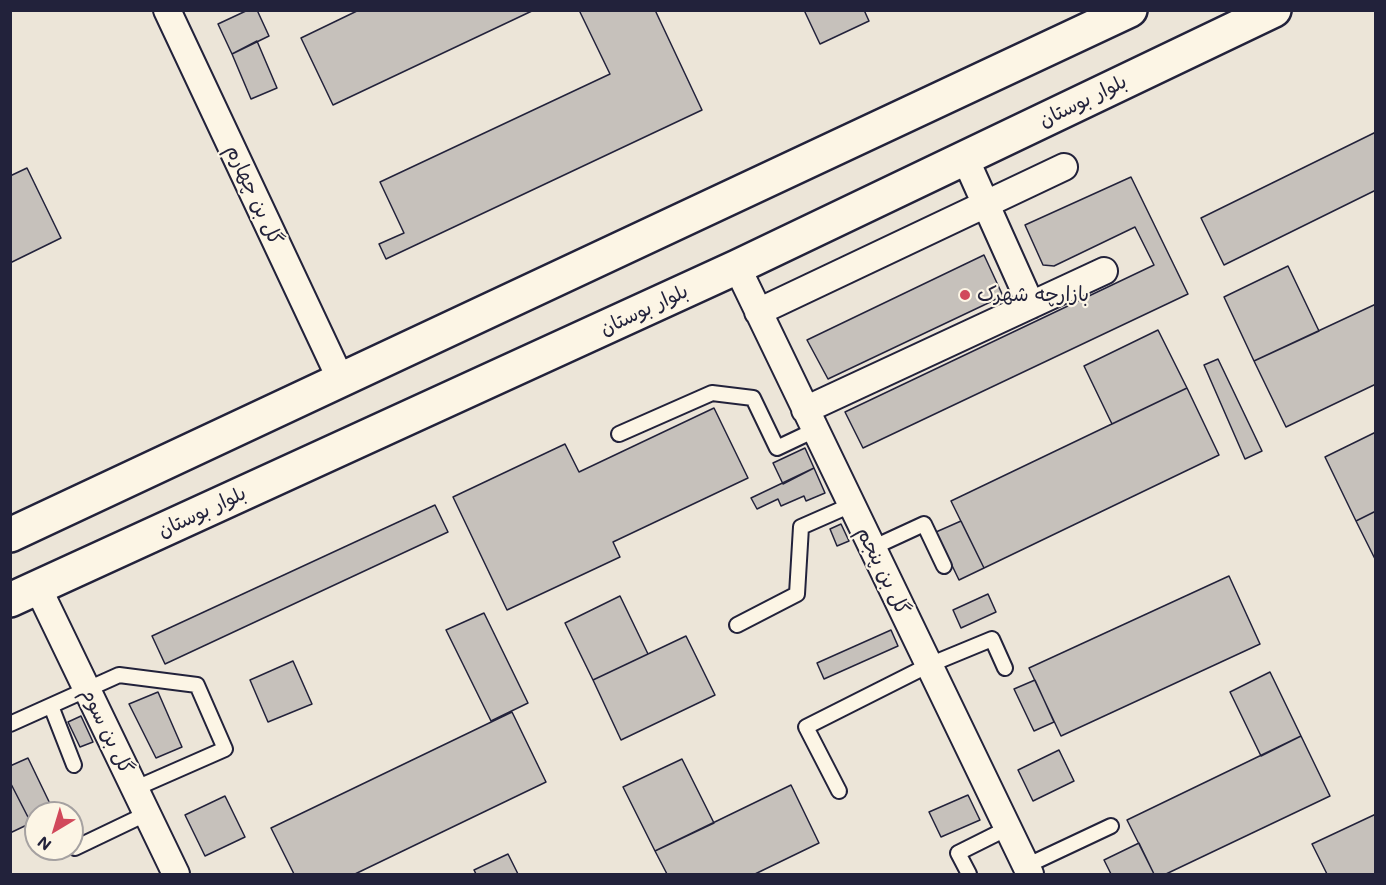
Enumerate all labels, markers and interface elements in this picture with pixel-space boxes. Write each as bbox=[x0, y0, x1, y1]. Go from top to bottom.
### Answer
street label: بلوار بوستان bbox=[1035, 69, 1131, 133]
street label: گل بن چهارم bbox=[220, 141, 288, 249]
street label: بلوار بوستان bbox=[596, 279, 692, 341]
place label: بازارچه شهرک bbox=[977, 283, 1089, 307]
marker: بازارچه شهرک bbox=[958, 288, 972, 302]
street label: بلوار بوستان bbox=[154, 481, 250, 543]
street label: گل بن پنجم bbox=[851, 523, 915, 619]
street label: گل بن سوم bbox=[76, 684, 138, 778]
north arrow bbox=[24, 801, 84, 861]
text: N bbox=[33, 832, 55, 856]

